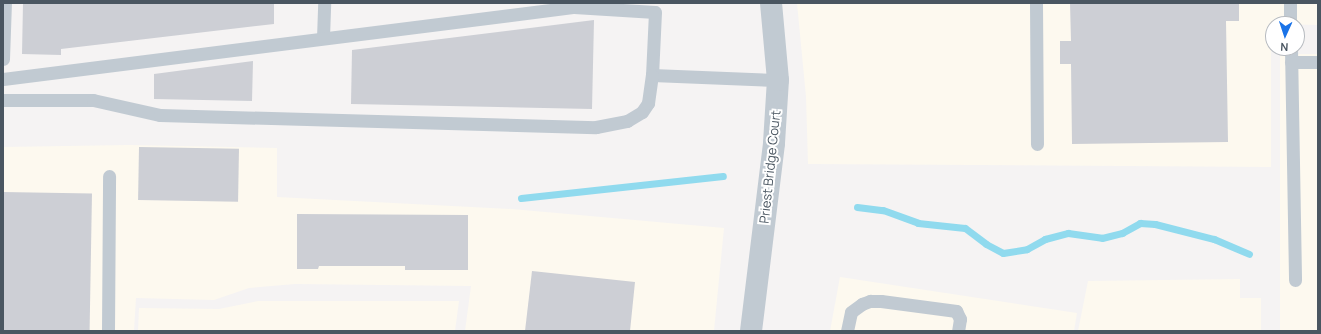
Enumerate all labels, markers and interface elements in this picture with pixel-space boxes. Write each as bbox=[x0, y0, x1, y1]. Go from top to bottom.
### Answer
north arrow bbox=[1265, 16, 1305, 56]
text: N bbox=[1280, 40, 1289, 55]
street label: Priest Bridge Court bbox=[756, 110, 784, 224]

